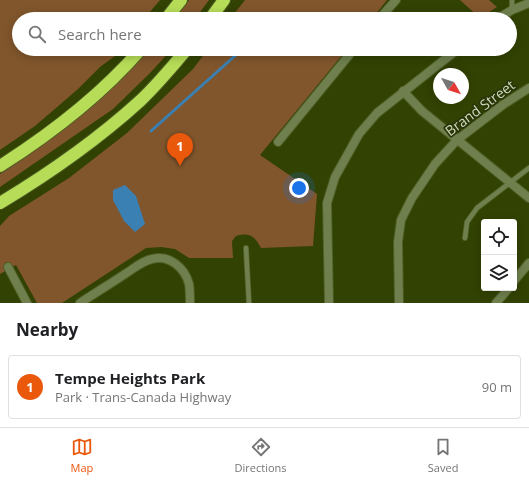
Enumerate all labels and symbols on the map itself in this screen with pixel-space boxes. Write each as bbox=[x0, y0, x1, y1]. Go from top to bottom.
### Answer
north arrow bbox=[433, 68, 469, 104]
street label: Brand Street bbox=[441, 75, 518, 140]
pin: 1 bbox=[167, 133, 193, 166]
your location bbox=[289, 178, 309, 198]

